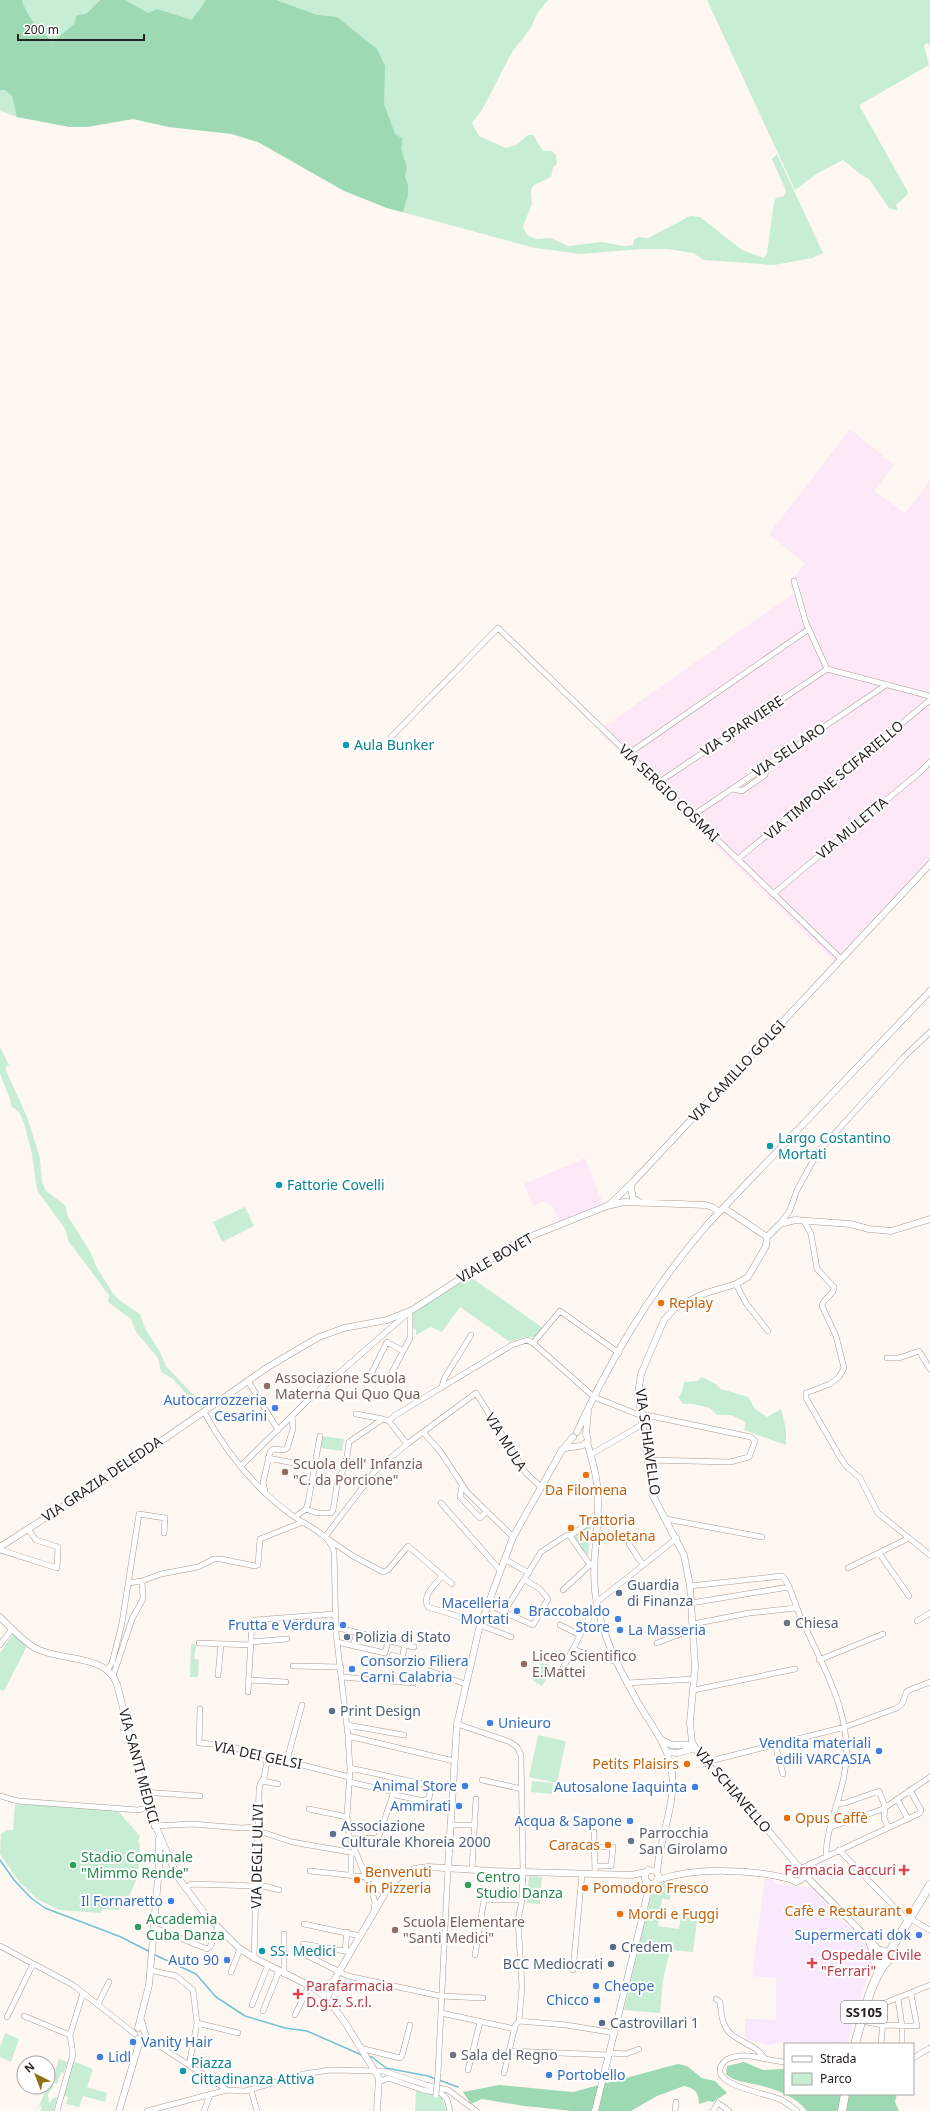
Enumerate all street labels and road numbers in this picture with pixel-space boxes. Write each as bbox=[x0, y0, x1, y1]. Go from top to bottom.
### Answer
street label: VIA SPARVIERE bbox=[697, 691, 787, 760]
street label: VIA TIMPONE SCIFARIELLO bbox=[760, 716, 907, 844]
street label: VIA SELLARO bbox=[748, 718, 829, 781]
street label: VIA SERGIO COSMAI bbox=[615, 740, 724, 846]
street label: VIA MULETTA bbox=[812, 792, 891, 863]
street label: VIA CAMILLO GOLGI bbox=[684, 1015, 789, 1126]
street label: VIALE BOVET bbox=[453, 1228, 536, 1287]
street label: VIA SCHIAVELLO bbox=[632, 1387, 665, 1496]
street label: VIA MULA bbox=[481, 1409, 532, 1474]
street label: VIA GRAZIA DELEDDA bbox=[38, 1431, 166, 1526]
street label: VIA SANTI MEDICI bbox=[115, 1706, 164, 1826]
street label: VIA DEI GELSI bbox=[212, 1736, 304, 1773]
street label: VIA SCHIAVELLO bbox=[691, 1743, 776, 1836]
street label: VIA DEGLI ULIVI bbox=[246, 1803, 267, 1909]
road number: SS105 bbox=[841, 2001, 887, 2023]

